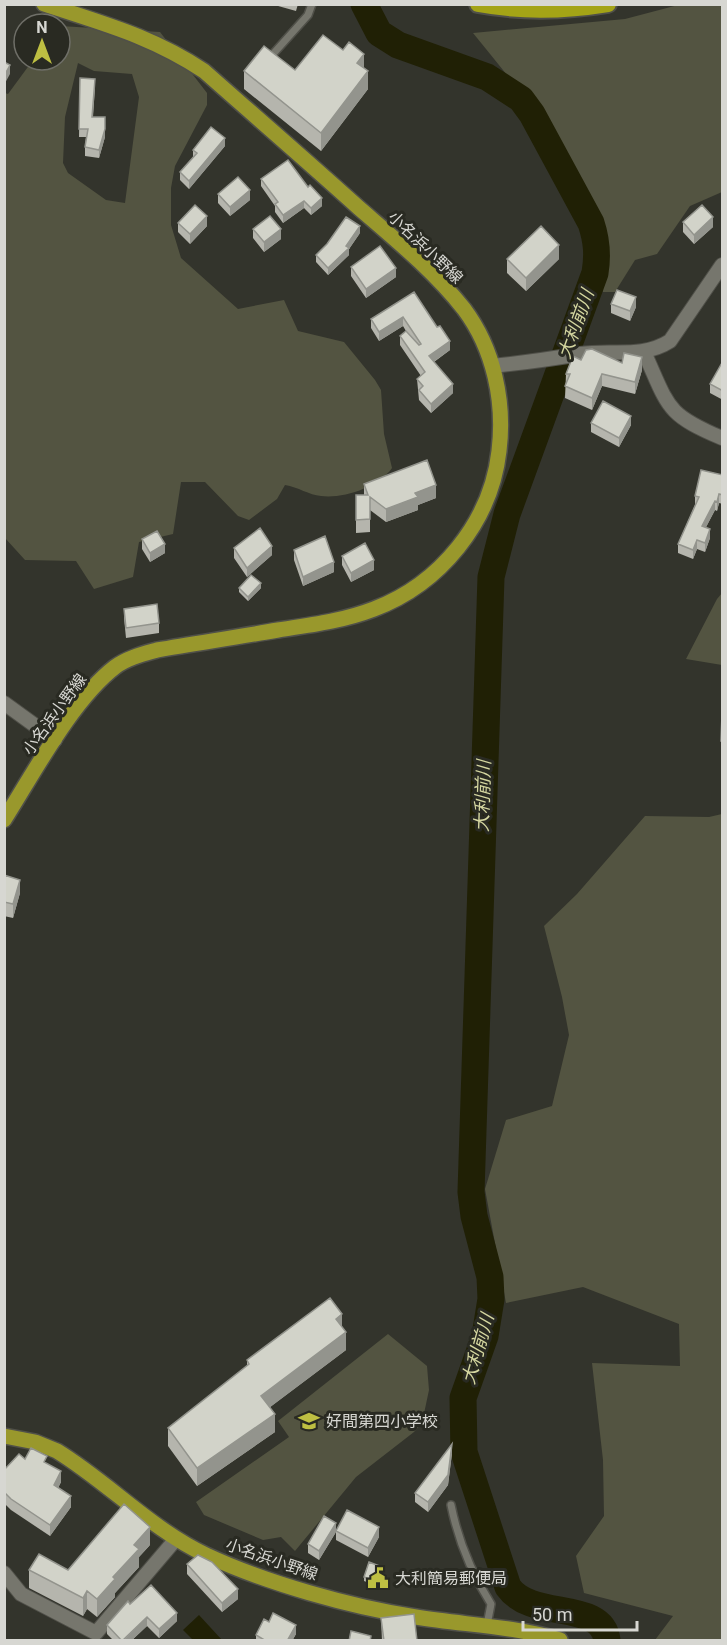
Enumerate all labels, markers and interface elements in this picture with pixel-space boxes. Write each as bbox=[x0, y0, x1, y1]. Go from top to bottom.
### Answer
north arrow bbox=[12, 12, 72, 72]
text: N bbox=[36, 18, 48, 37]
street label: 小名浜小野線 bbox=[385, 207, 467, 288]
water label: 大利前川 bbox=[553, 285, 598, 361]
street label: 小名浜小野線 bbox=[19, 670, 90, 759]
water label: 大利前川 bbox=[471, 758, 494, 832]
water label: 大利前川 bbox=[458, 1309, 498, 1386]
school or university icon: 好間第四小学校 bbox=[297, 1409, 321, 1433]
place label: 好間第四小学校 bbox=[326, 1412, 438, 1431]
street label: 小名浜小野線 bbox=[223, 1535, 320, 1584]
public building icon: 大利簡易郵便局 bbox=[366, 1566, 390, 1590]
place label: 大利簡易郵便局 bbox=[395, 1569, 507, 1588]
scale bar bbox=[523, 1594, 637, 1632]
text: 50 m bbox=[532, 1604, 572, 1625]

